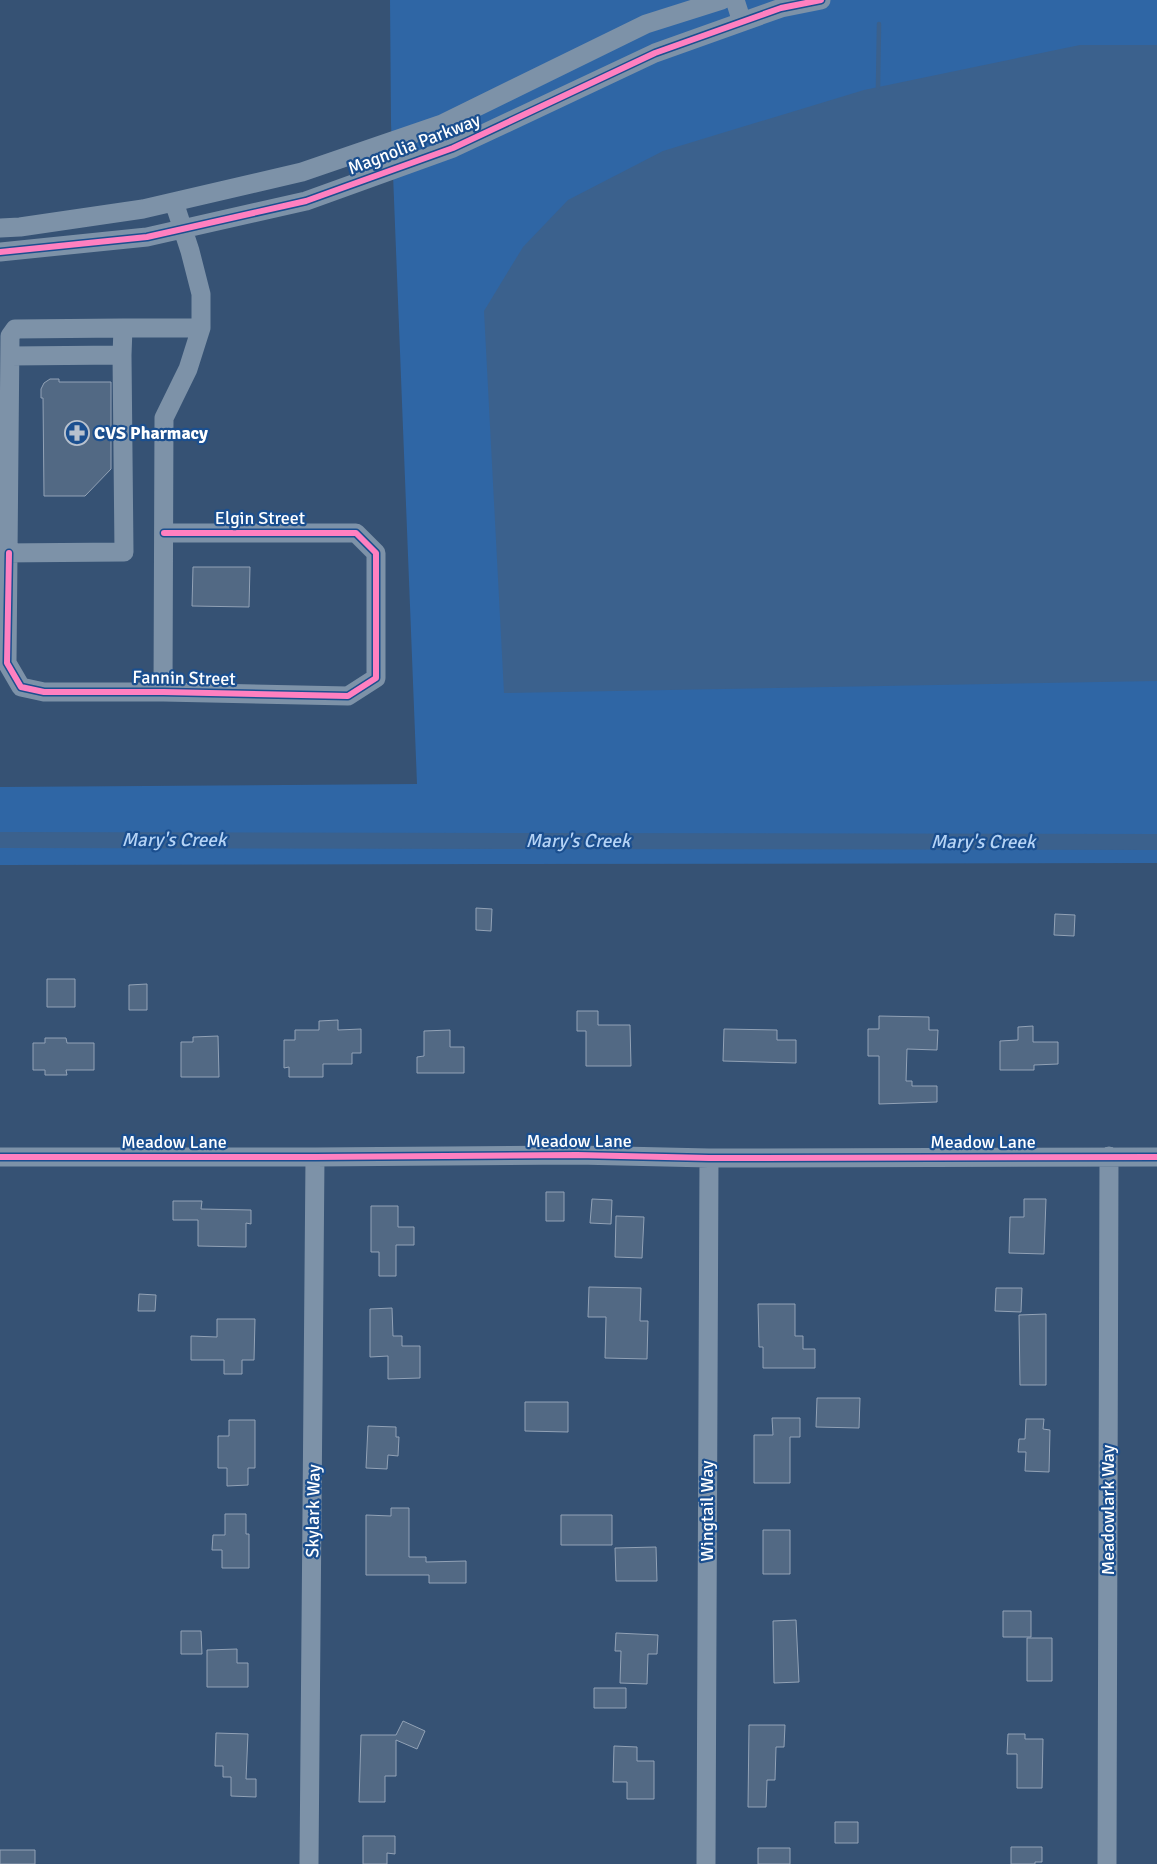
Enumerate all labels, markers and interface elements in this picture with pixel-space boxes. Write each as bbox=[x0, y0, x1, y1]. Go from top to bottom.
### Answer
street label: Magnolia Parkway bbox=[345, 108, 484, 179]
pharmacy icon: CVS Pharmacy bbox=[64, 420, 90, 446]
place label: CVS Pharmacy bbox=[94, 422, 208, 444]
street label: Elgin Street bbox=[215, 507, 305, 529]
street label: Fannin Street bbox=[132, 666, 236, 690]
water label: Mary's Creek bbox=[122, 828, 228, 852]
water label: Mary's Creek bbox=[526, 829, 632, 853]
water label: Mary's Creek bbox=[931, 830, 1037, 854]
street label: Meadow Lane bbox=[526, 1130, 632, 1152]
street label: Meadow Lane bbox=[121, 1131, 227, 1153]
street label: Meadow Lane bbox=[930, 1131, 1036, 1153]
street label: Meadowlark Way bbox=[1097, 1444, 1119, 1575]
street label: Wingtail Way bbox=[696, 1460, 718, 1562]
street label: Skylark Way bbox=[301, 1464, 325, 1558]

